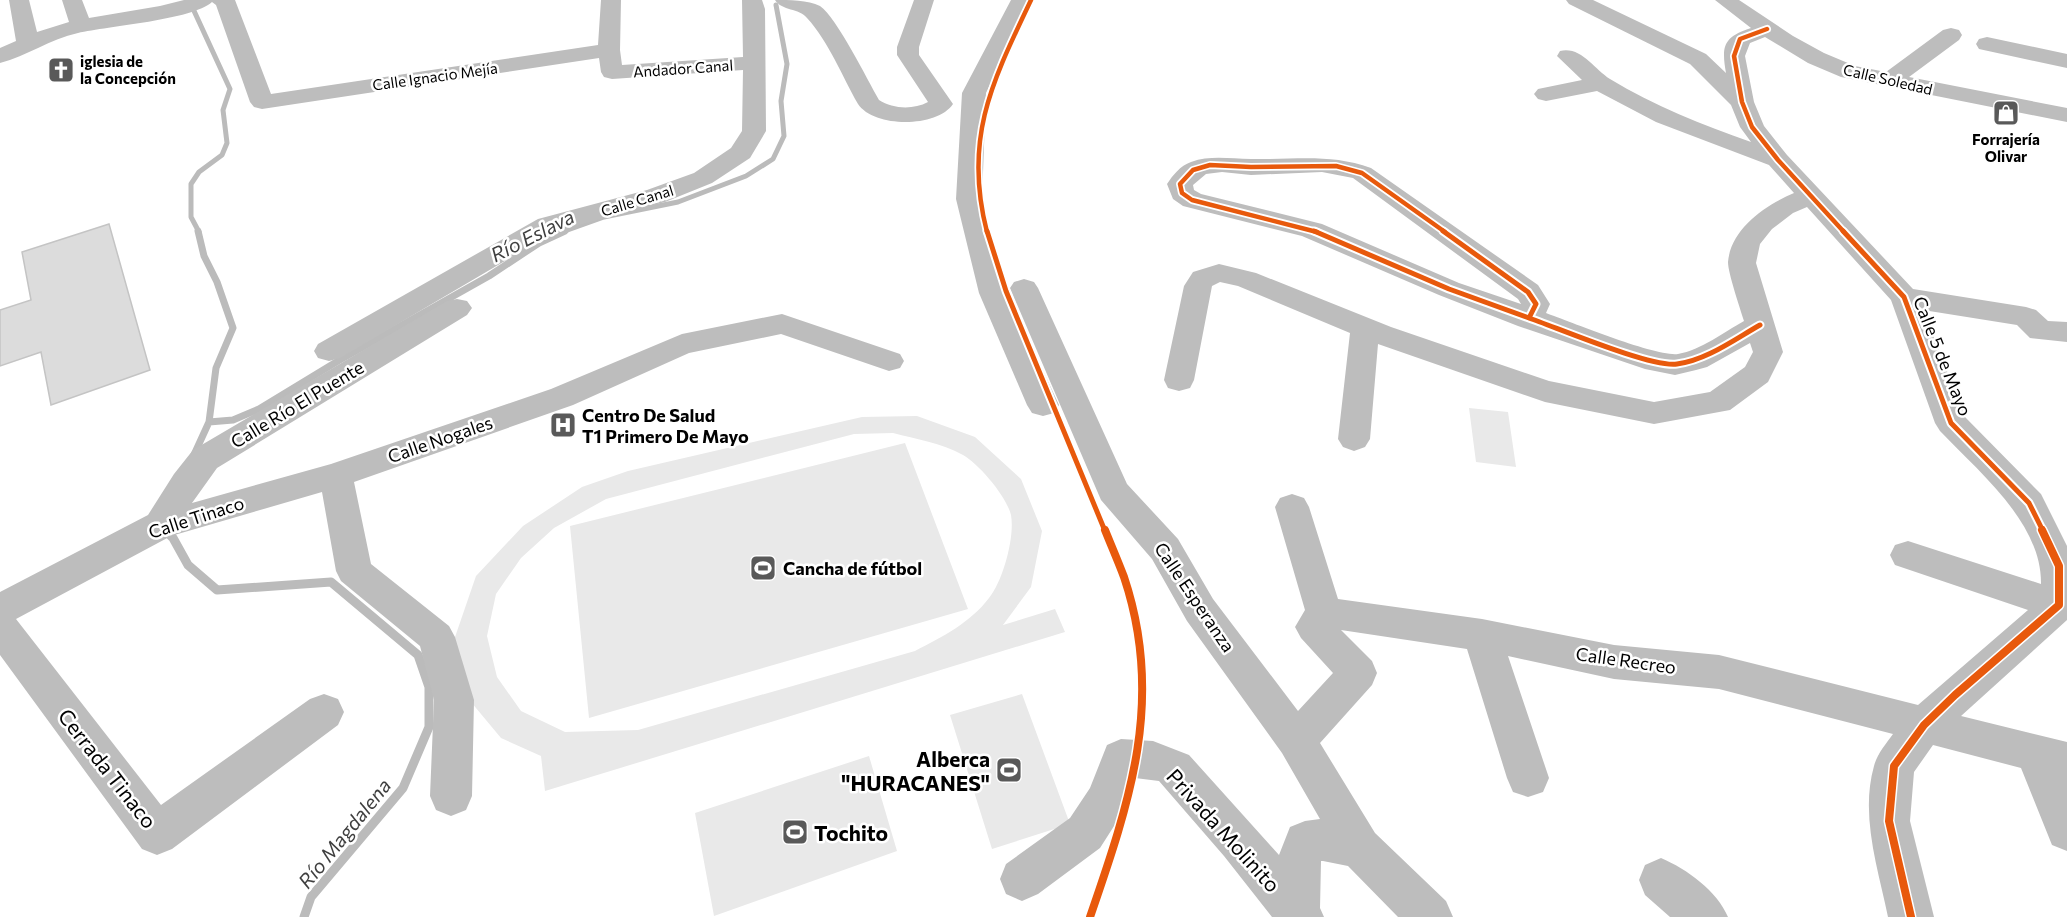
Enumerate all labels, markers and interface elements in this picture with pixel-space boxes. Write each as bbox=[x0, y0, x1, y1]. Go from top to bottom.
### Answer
place label: iglesia de la Concepción bbox=[80, 52, 176, 87]
church icon: iglesia de la Concepción bbox=[46, 55, 76, 85]
street label: Andador Canal bbox=[632, 56, 734, 80]
street label: Calle Ignacio Mejía bbox=[371, 58, 499, 94]
street label: Calle Soledad bbox=[1842, 60, 1934, 98]
shop icon: Forrajería Olivar bbox=[1991, 98, 2021, 128]
place label: Forrajería Olivar bbox=[1972, 130, 2040, 165]
street label: Calle Canal bbox=[599, 180, 675, 220]
water label: Río Eslava bbox=[486, 204, 578, 266]
street label: Calle 5 de Mayo bbox=[1909, 293, 1977, 419]
street label: Calle Río El Puente bbox=[226, 356, 368, 452]
place label: Centro De Salud T1 Primero De Mayo bbox=[582, 404, 749, 447]
hospital icon: Centro De Salud T1 Primero De Mayo bbox=[548, 410, 578, 440]
street label: Calle Nogales bbox=[385, 411, 495, 467]
street label: Calle Tinaco bbox=[145, 491, 247, 543]
street label: Calle Esperanza bbox=[1150, 538, 1240, 656]
sports icon: Cancha de fútbol bbox=[748, 553, 778, 583]
place label: Cancha de fútbol bbox=[783, 557, 922, 579]
street label: Calle Recreo bbox=[1575, 642, 1677, 678]
street label: Cerrada Tinaco bbox=[54, 703, 162, 833]
place label: Alberca "HURACANES" bbox=[841, 746, 990, 795]
sports icon: Alberca "HURACANES" bbox=[994, 755, 1024, 785]
street label: Privada Molinito bbox=[1162, 763, 1286, 897]
water label: Río Magdalena bbox=[293, 773, 395, 893]
sports icon: Tochito bbox=[780, 817, 810, 847]
place label: Tochito bbox=[814, 820, 888, 845]

